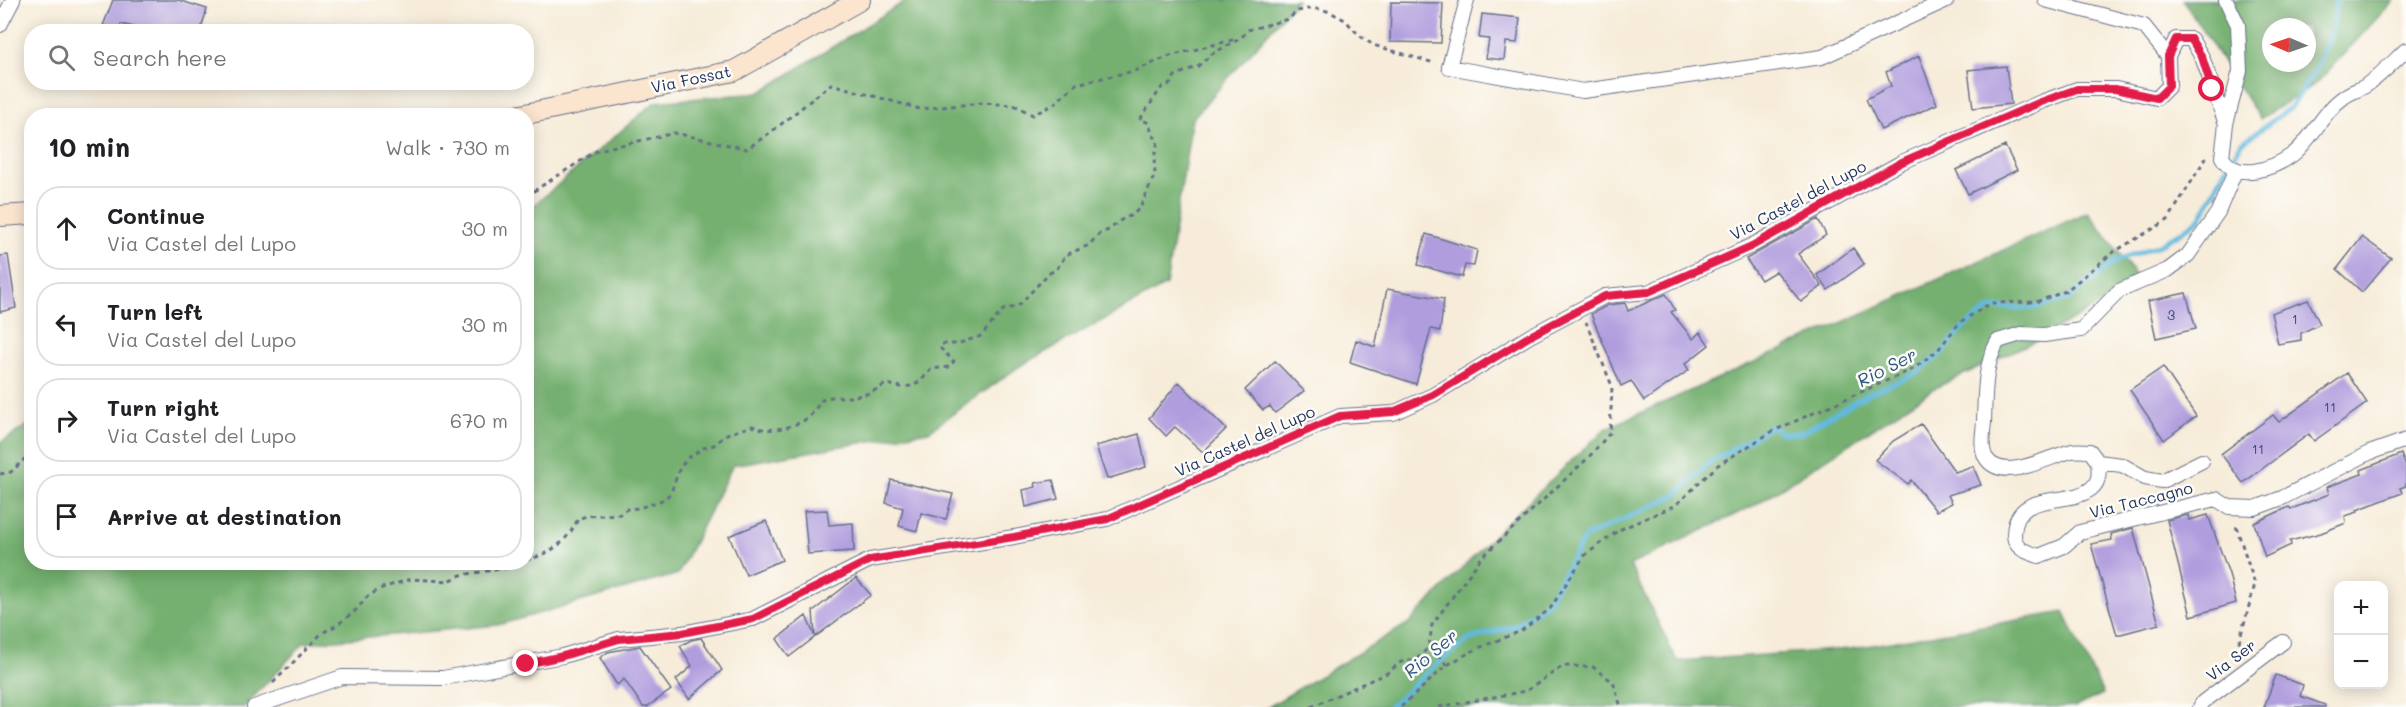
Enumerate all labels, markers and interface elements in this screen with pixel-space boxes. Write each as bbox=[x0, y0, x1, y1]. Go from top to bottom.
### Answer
north arrow bbox=[2262, 18, 2316, 72]
search box bbox=[24, 24, 534, 90]
icon: search bbox=[45, 41, 78, 74]
text: Search here bbox=[93, 43, 227, 72]
street label: Via Fossat bbox=[649, 60, 733, 97]
route start bbox=[2198, 75, 2224, 101]
text: 10 min bbox=[48, 130, 130, 164]
text: Walk · 730 m bbox=[385, 134, 510, 160]
street label: Via Castel del Lupo bbox=[1726, 155, 1869, 244]
text: Continue bbox=[107, 201, 205, 230]
icon: ahead bbox=[50, 212, 83, 245]
text: 30 m bbox=[462, 215, 508, 241]
text: Via Castel del Lupo bbox=[107, 230, 296, 256]
text: Turn left bbox=[107, 297, 203, 326]
house number: 3 bbox=[2167, 305, 2175, 324]
icon: left bbox=[50, 308, 83, 341]
house number: 1 bbox=[2292, 309, 2298, 328]
text: 30 m bbox=[462, 311, 508, 337]
text: Via Castel del Lupo bbox=[107, 326, 296, 352]
water label: Rio Ser bbox=[1853, 342, 1920, 392]
text: Turn right bbox=[107, 393, 219, 422]
house number: 11 bbox=[2324, 397, 2336, 416]
street label: Via Castel del Lupo bbox=[1171, 400, 1318, 481]
icon: right bbox=[50, 404, 83, 437]
text: 670 m bbox=[450, 407, 508, 433]
text: Via Castel del Lupo bbox=[107, 422, 296, 448]
house number: 11 bbox=[2252, 439, 2264, 458]
street label: Via Taccagno bbox=[2087, 477, 2195, 522]
icon: arrive bbox=[50, 500, 83, 533]
text: Arrive at destination bbox=[107, 502, 342, 531]
map controls bbox=[2334, 581, 2388, 689]
button: + bbox=[2334, 581, 2388, 635]
water label: Rio Ser bbox=[1398, 624, 1463, 683]
street label: Via Ser bbox=[2202, 634, 2260, 685]
button: − bbox=[2334, 635, 2388, 689]
route end bbox=[512, 650, 538, 676]

